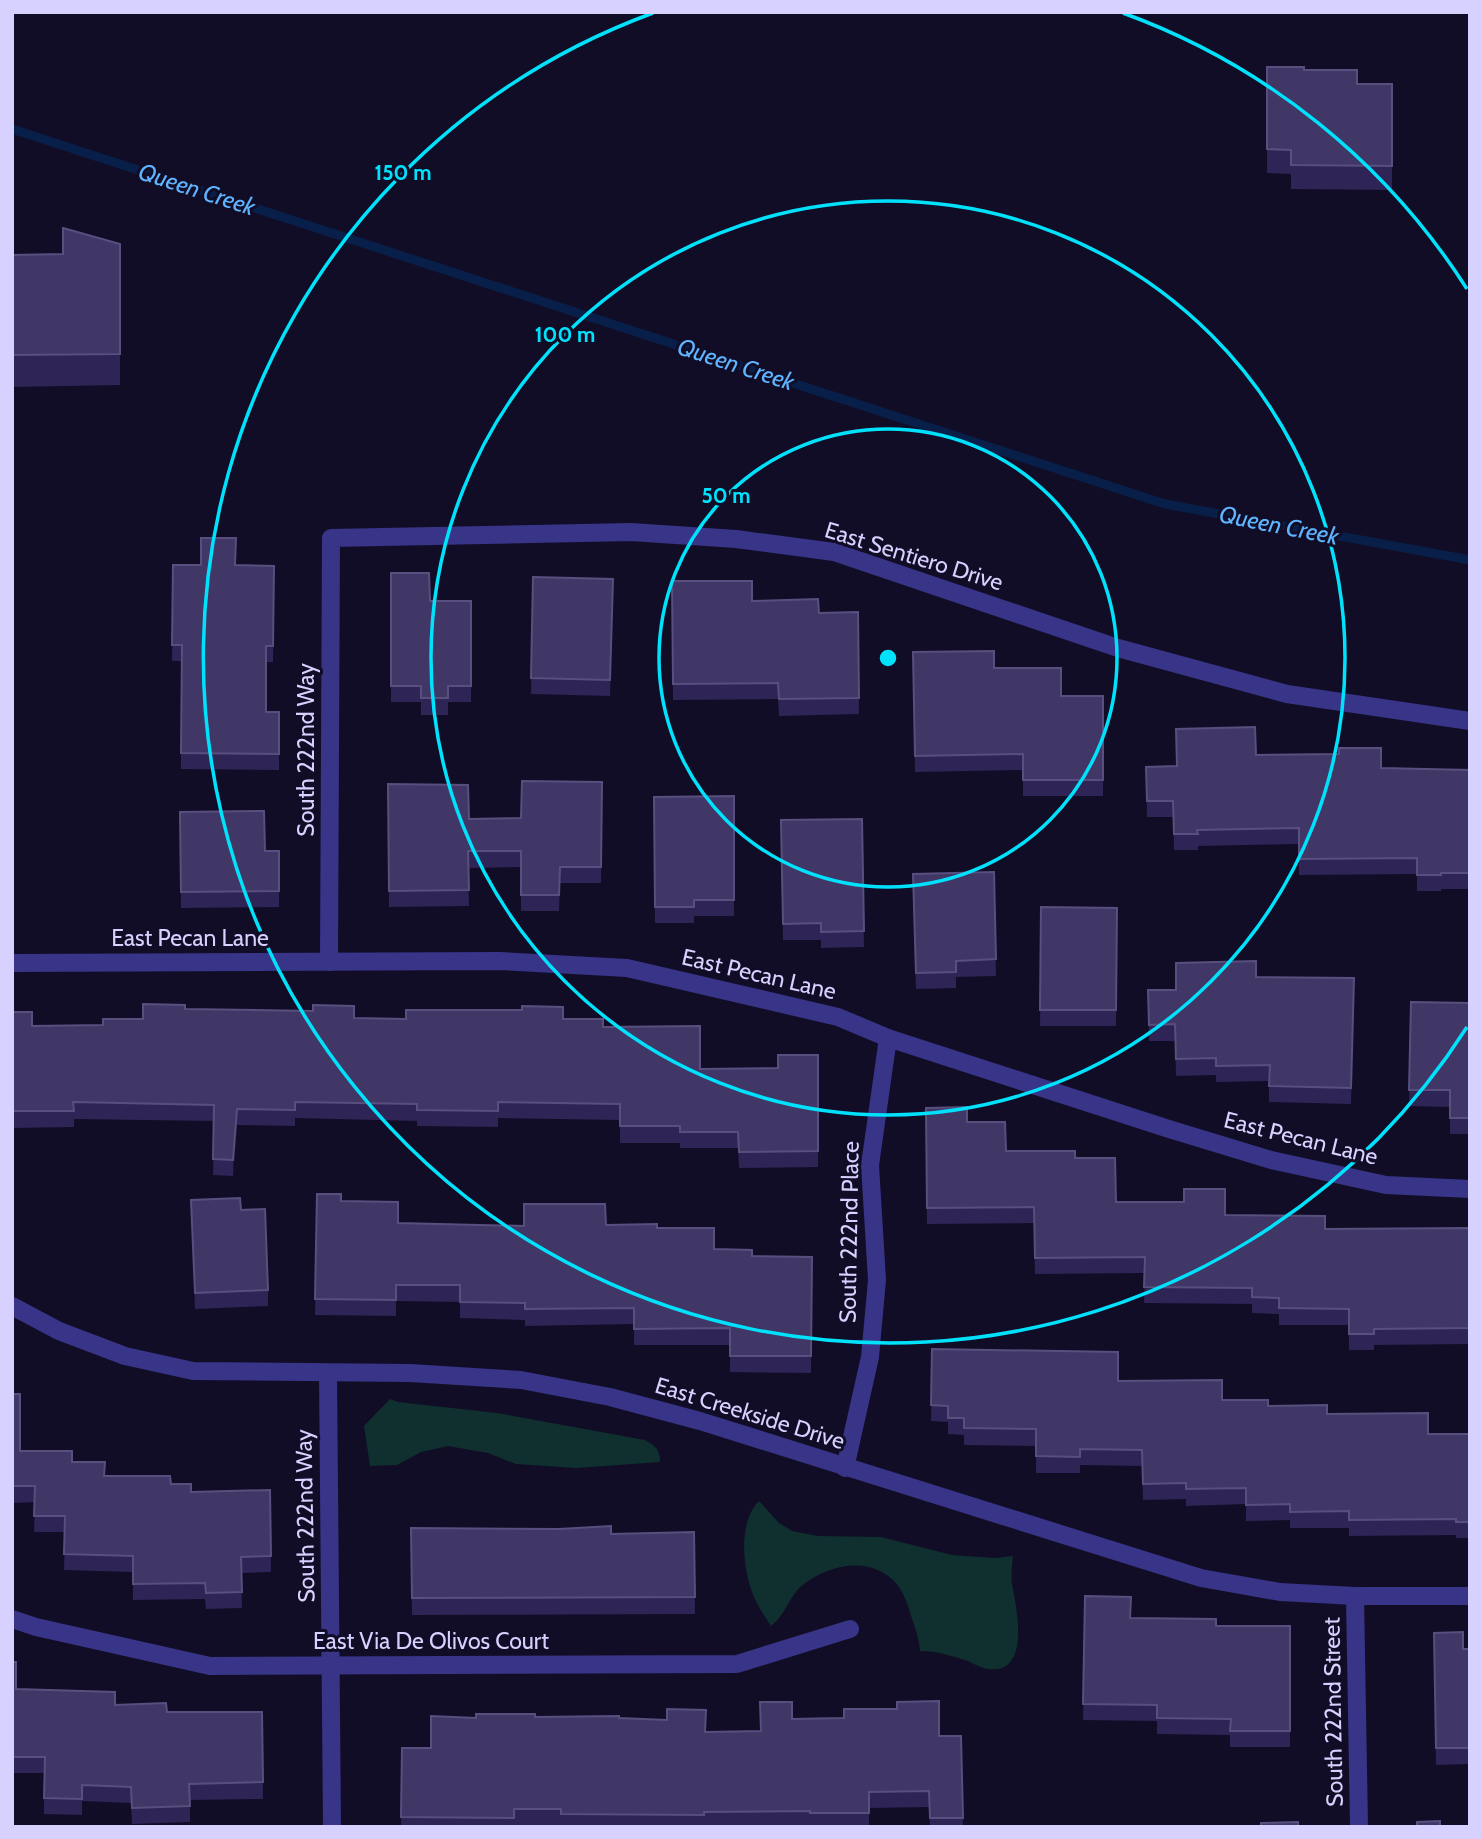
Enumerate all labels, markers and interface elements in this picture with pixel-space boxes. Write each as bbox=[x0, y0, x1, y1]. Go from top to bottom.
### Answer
water label: Queen Creek bbox=[135, 157, 260, 222]
text: 150 m bbox=[375, 160, 431, 185]
text: 100 m bbox=[535, 322, 595, 347]
water label: Queen Creek bbox=[674, 332, 799, 397]
text: 50 m bbox=[701, 483, 751, 508]
water label: Queen Creek bbox=[1217, 499, 1342, 551]
street label: East Sentiero Drive bbox=[821, 516, 1007, 596]
centre of rings bbox=[876, 646, 900, 670]
street label: South 222nd Way bbox=[292, 663, 320, 837]
street label: East Pecan Lane bbox=[111, 924, 269, 952]
street label: East Pecan Lane bbox=[679, 943, 839, 1005]
street label: East Pecan Lane bbox=[1221, 1105, 1381, 1171]
street label: South 222nd Place bbox=[833, 1141, 865, 1323]
street label: East Creekside Drive bbox=[652, 1371, 848, 1455]
street label: South 222nd Way bbox=[289, 1429, 321, 1603]
street label: South 222nd Street bbox=[1317, 1617, 1349, 1807]
street label: East Via De Olivos Court bbox=[313, 1627, 549, 1655]

